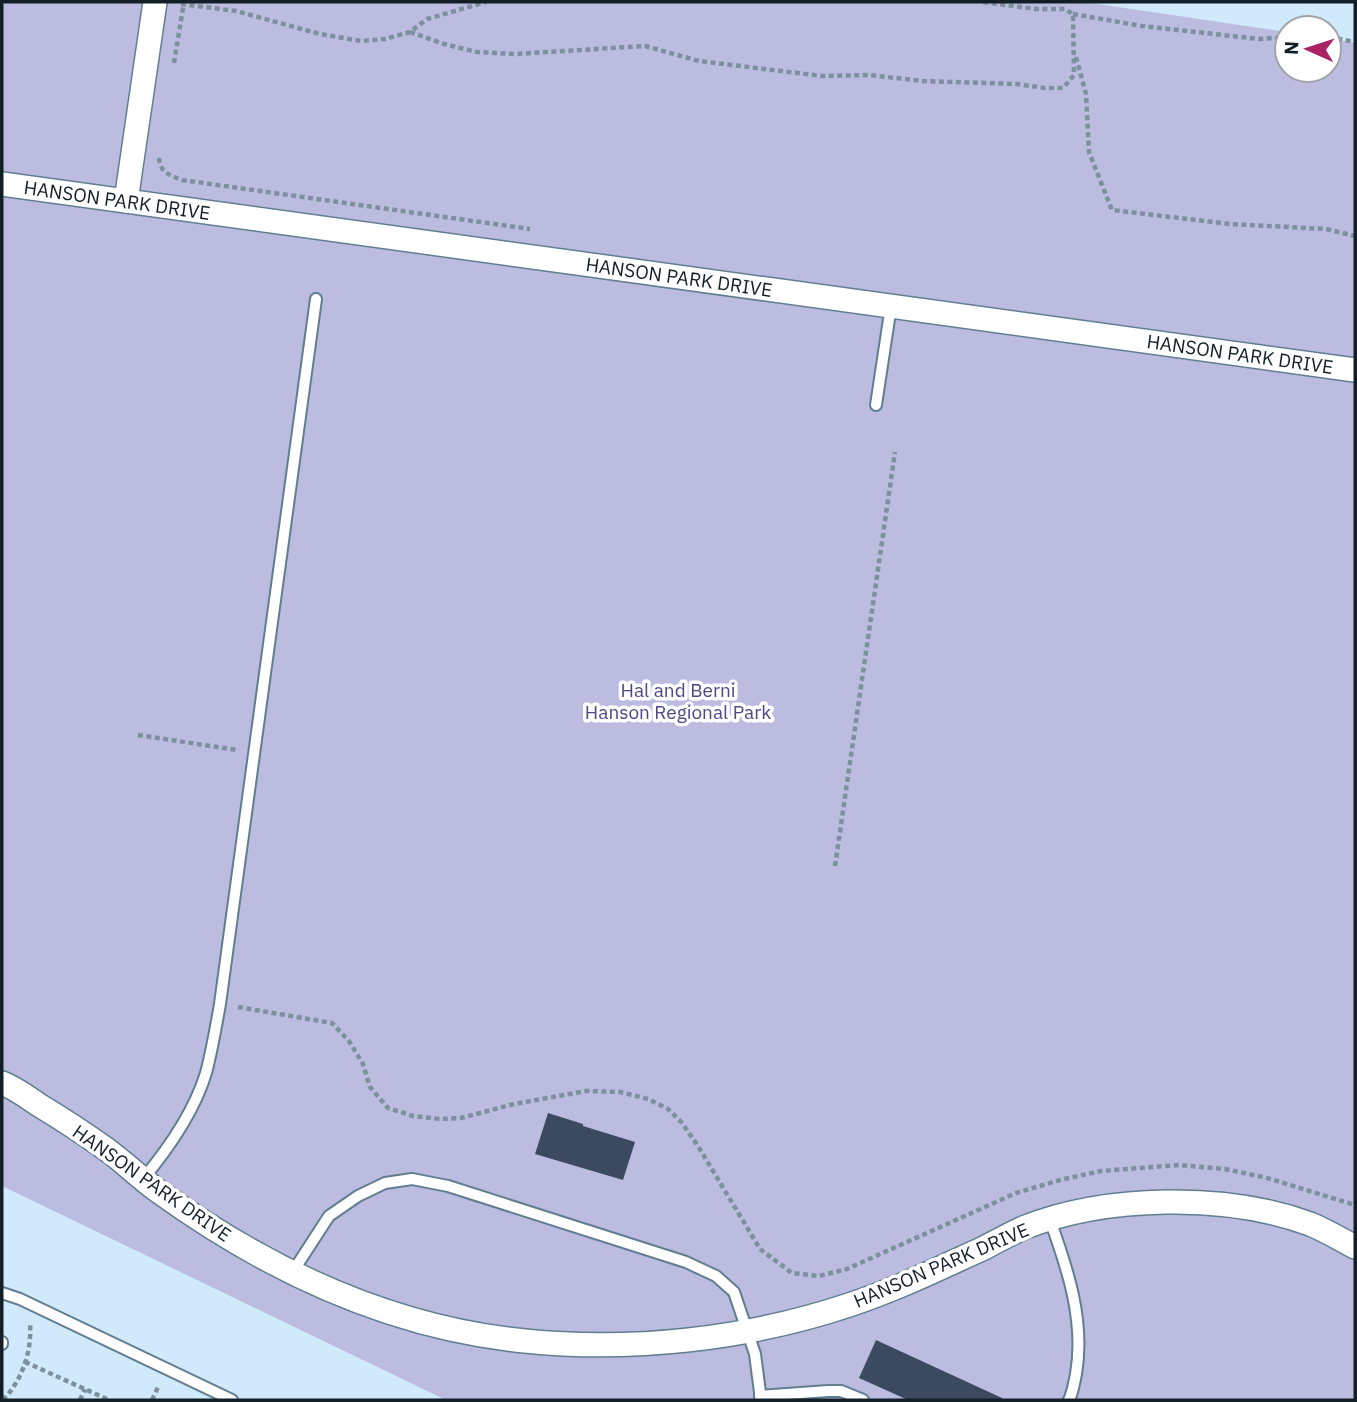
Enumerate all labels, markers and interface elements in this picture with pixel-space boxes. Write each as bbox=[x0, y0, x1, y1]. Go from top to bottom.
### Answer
north arrow bbox=[1273, 14, 1343, 84]
text: N bbox=[1279, 41, 1303, 56]
street label: HANSON PARK DRIVE bbox=[22, 175, 212, 225]
street label: HANSON PARK DRIVE bbox=[584, 252, 774, 302]
street label: HANSON PARK DRIVE bbox=[1145, 329, 1335, 379]
park label: Hal and Berni Hanson Regional Park bbox=[585, 678, 771, 724]
street label: HANSON PARK DRIVE bbox=[68, 1119, 236, 1247]
street label: HANSON PARK DRIVE bbox=[850, 1217, 1032, 1313]

